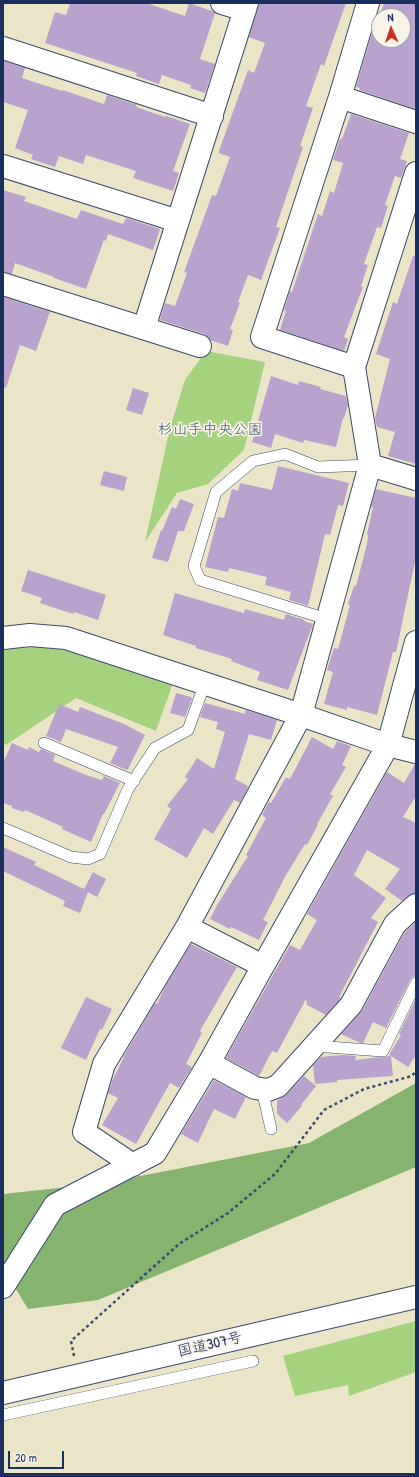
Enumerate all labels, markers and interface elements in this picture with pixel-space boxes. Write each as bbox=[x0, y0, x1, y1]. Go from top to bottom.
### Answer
north arrow bbox=[371, 8, 411, 48]
text: N bbox=[387, 10, 394, 24]
park label: 杉山手中央公園 bbox=[158, 421, 262, 439]
street label: 国道307号 bbox=[176, 1329, 244, 1361]
scale bar bbox=[10, 1443, 66, 1469]
text: 20 m bbox=[15, 1449, 37, 1466]

